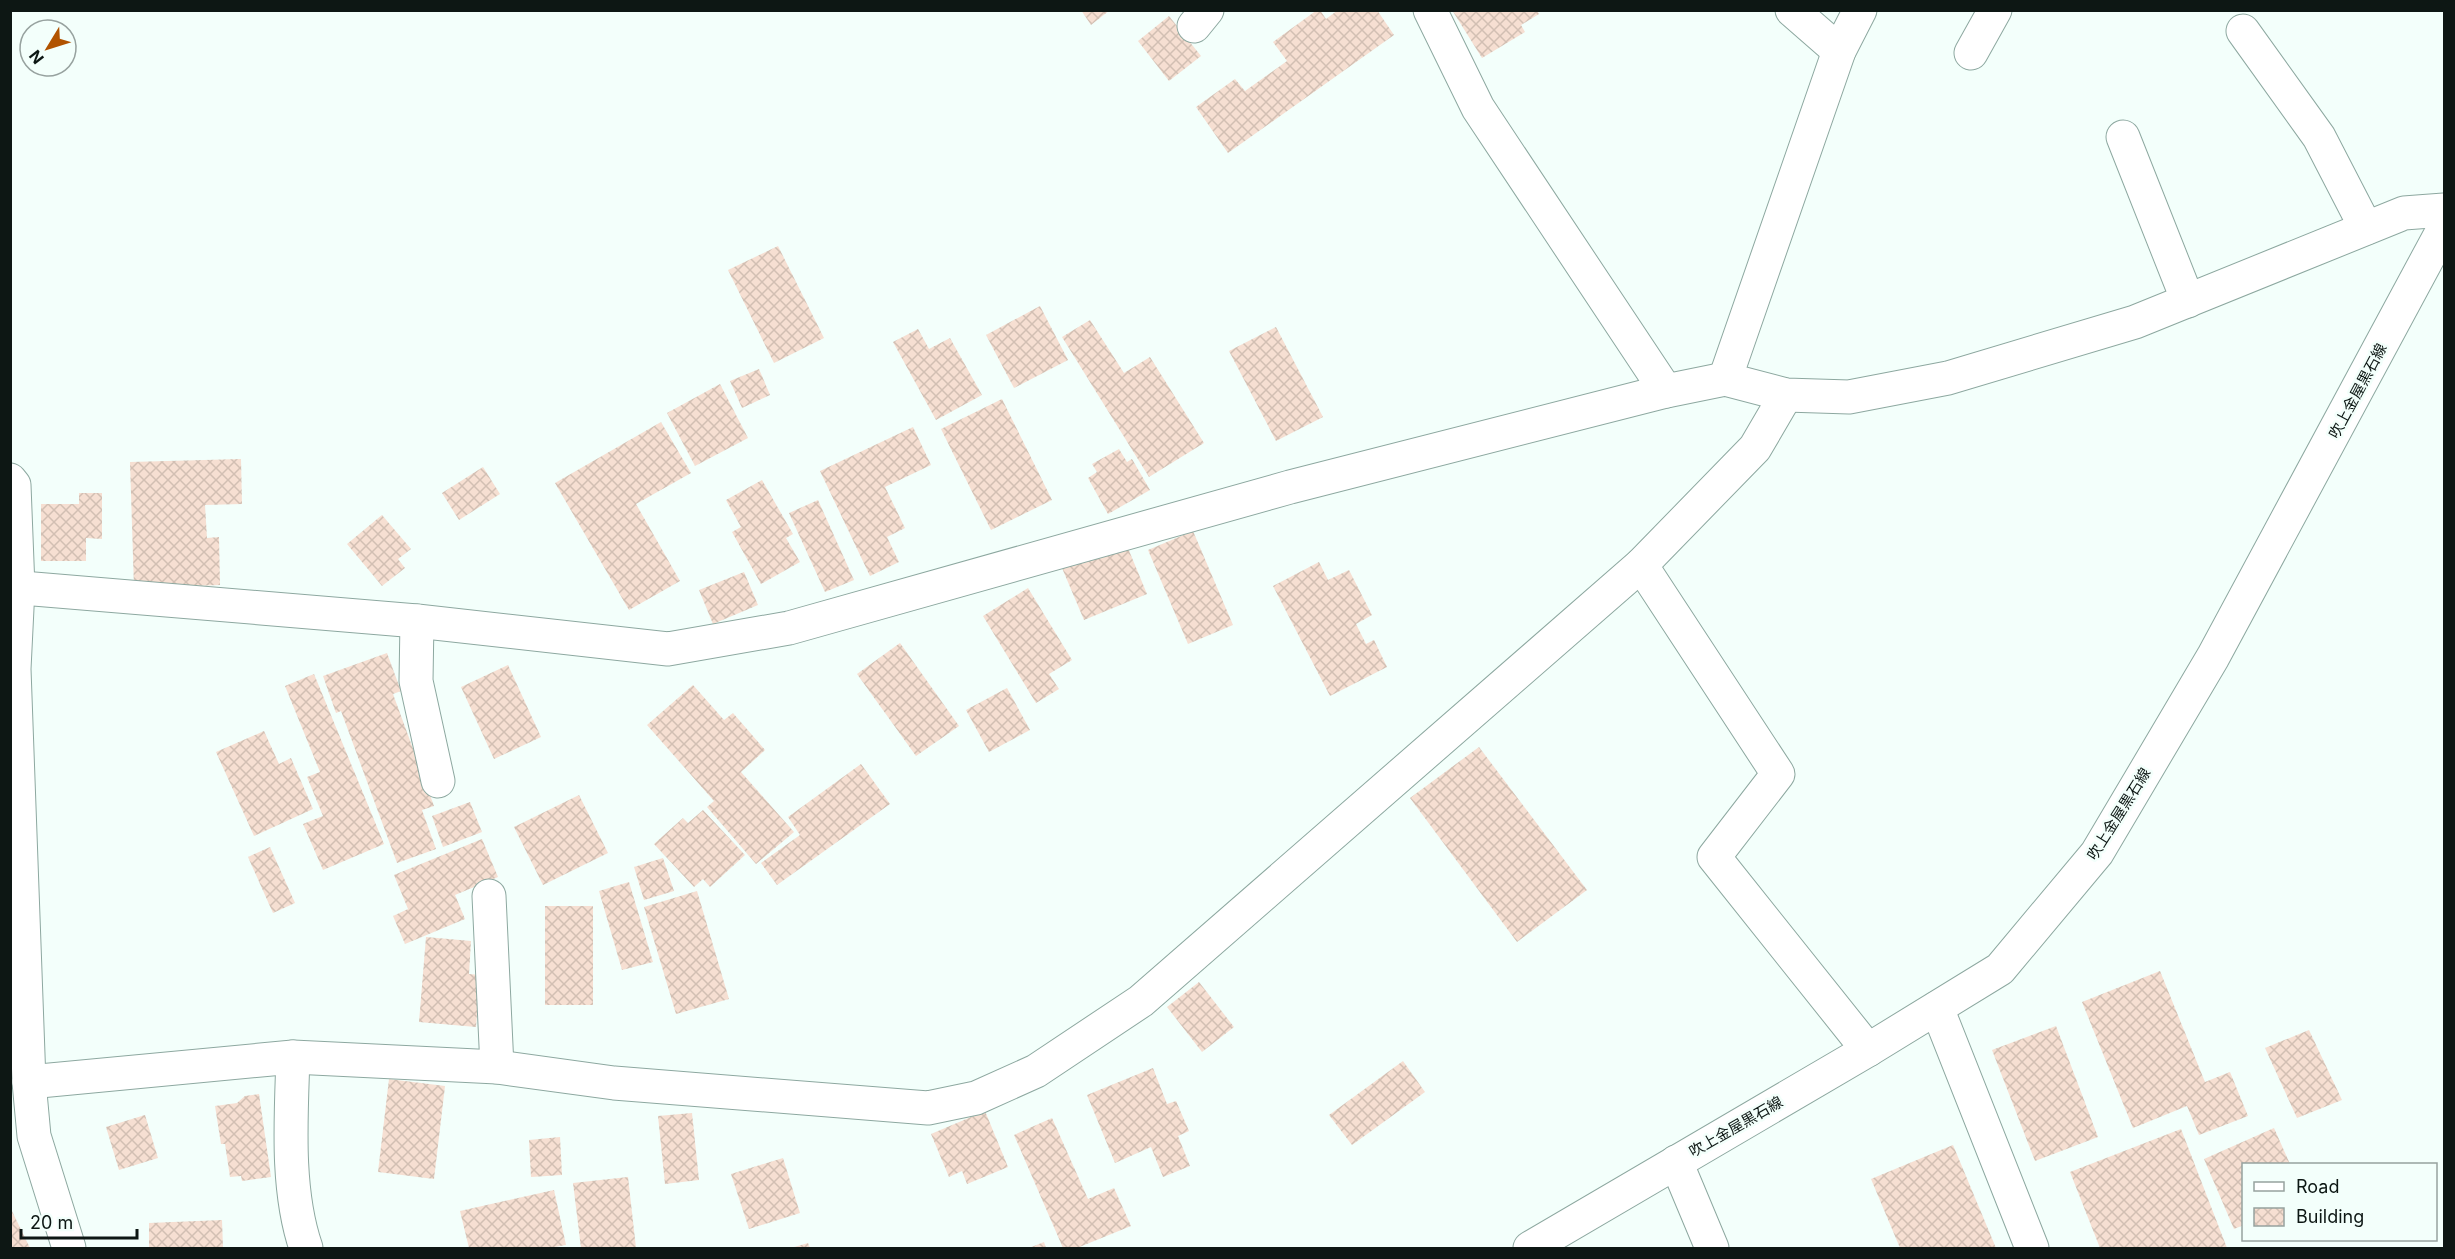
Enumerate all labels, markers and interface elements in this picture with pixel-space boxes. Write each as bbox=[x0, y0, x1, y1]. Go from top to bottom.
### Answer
north arrow bbox=[18, 18, 78, 78]
text: N bbox=[25, 46, 48, 68]
street label: 吹上金屋黒石線 bbox=[2325, 340, 2391, 442]
street label: 吹上金屋黒石線 bbox=[2083, 764, 2154, 863]
street label: 吹上金屋黒石線 bbox=[1686, 1092, 1786, 1161]
legend bbox=[2242, 1163, 2437, 1241]
text: Road bbox=[2296, 1176, 2339, 1197]
scale bar bbox=[21, 1202, 136, 1240]
text: Building bbox=[2296, 1206, 2364, 1227]
text: 20 m bbox=[30, 1212, 73, 1233]

